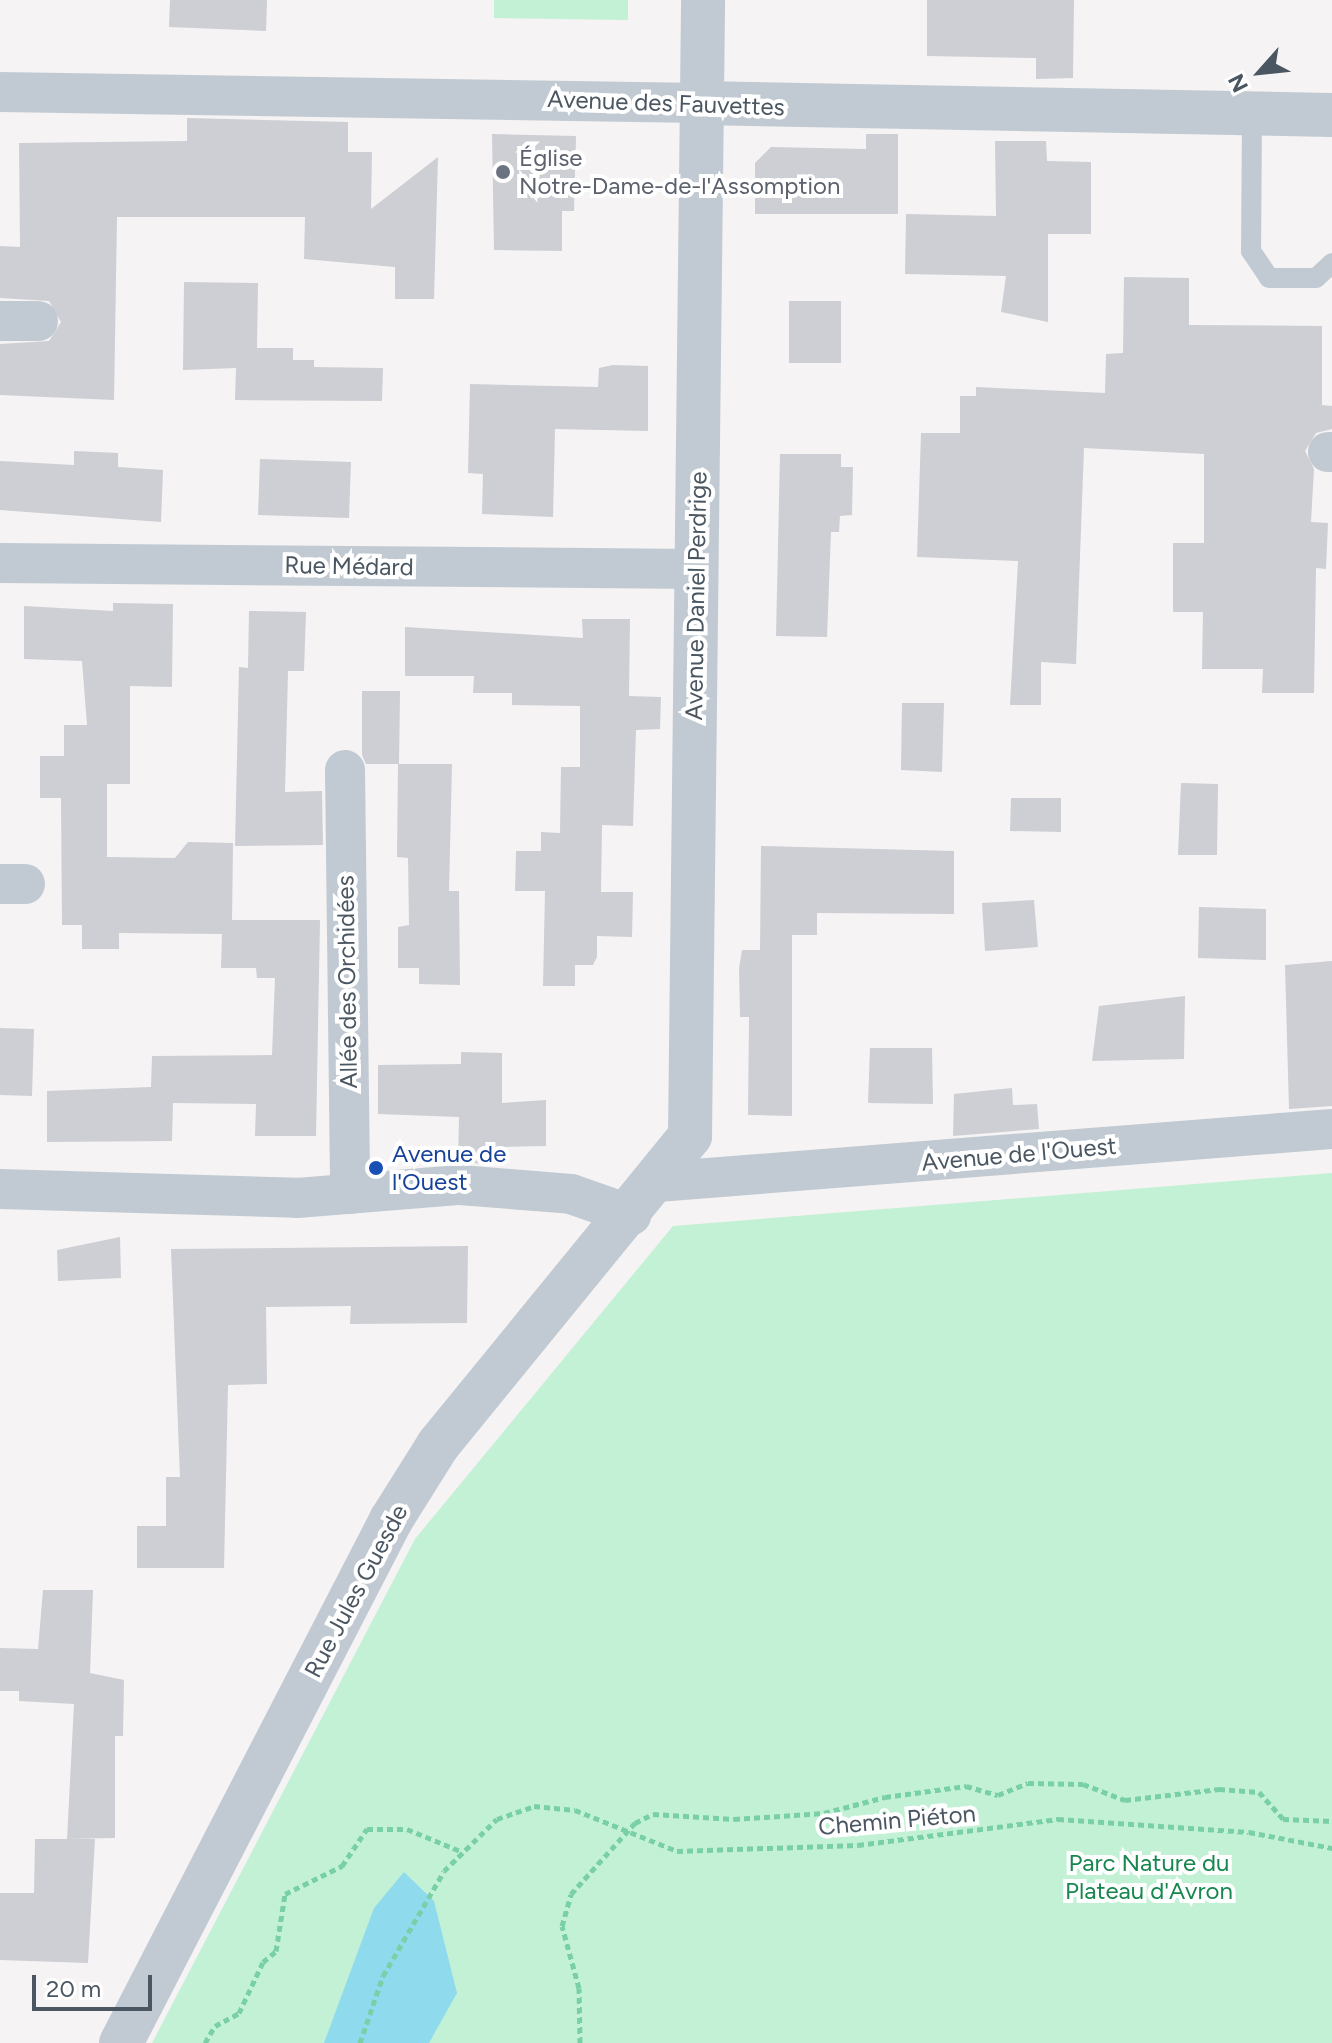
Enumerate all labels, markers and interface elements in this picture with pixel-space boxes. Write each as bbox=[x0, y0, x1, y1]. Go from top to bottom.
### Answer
north arrow bbox=[1220, 32, 1300, 112]
text: N bbox=[1222, 69, 1254, 97]
street label: Avenue des Fauvettes bbox=[547, 84, 785, 122]
place label: Église Notre-Dame-de-l'Assomption bbox=[519, 144, 840, 200]
marker: Église Notre-Dame-de-l'Assomption bbox=[494, 163, 512, 181]
street label: Avenue Daniel Perdrige bbox=[679, 471, 713, 721]
street label: Rue Médard bbox=[284, 550, 414, 582]
street label: Allée des Orchidées bbox=[331, 875, 363, 1089]
street label: Avenue de l'Ouest bbox=[920, 1131, 1118, 1177]
place label: Avenue de l'Ouest bbox=[392, 1140, 506, 1196]
marker: Avenue de l'Ouest bbox=[367, 1159, 385, 1177]
street label: Rue Jules Guesde bbox=[298, 1500, 414, 1682]
street label: Chemin Piéton bbox=[817, 1799, 977, 1841]
park label: Parc Nature du Plateau d'Avron bbox=[1065, 1849, 1233, 1905]
scale bar bbox=[36, 1959, 156, 2009]
text: 20 m bbox=[46, 1974, 101, 2003]

